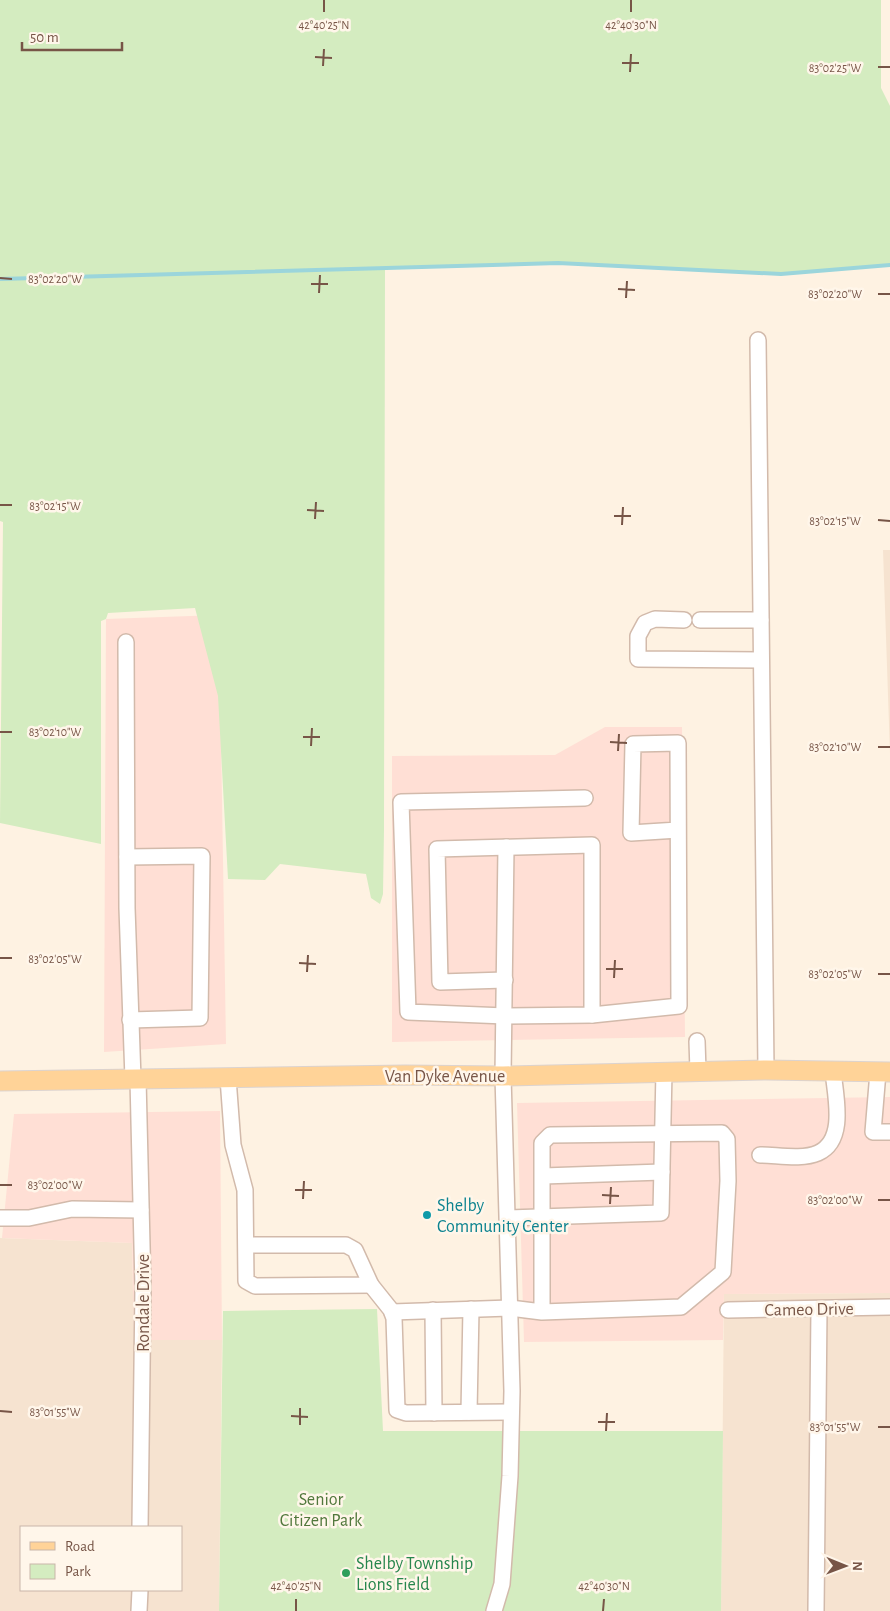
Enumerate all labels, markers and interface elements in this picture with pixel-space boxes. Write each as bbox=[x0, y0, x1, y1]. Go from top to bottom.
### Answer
text: 42°40'25"N bbox=[299, 19, 349, 31]
text: 42°40'30"N bbox=[605, 19, 657, 31]
scale bar bbox=[22, 20, 122, 52]
text: 50 m bbox=[30, 30, 59, 45]
text: 83°02'25"W bbox=[809, 62, 862, 74]
text: 83°02'20"W bbox=[28, 273, 82, 285]
text: 83°02'20"W bbox=[808, 288, 862, 300]
text: 83°02'15"W bbox=[29, 500, 81, 512]
text: 83°02'15"W bbox=[809, 515, 861, 527]
text: 83°02'10"W bbox=[29, 726, 82, 738]
text: 83°02'10"W bbox=[809, 741, 862, 753]
text: 83°02'05"W bbox=[28, 953, 82, 965]
text: 83°02'05"W bbox=[808, 968, 862, 980]
street label: Van Dyke Avenue bbox=[385, 1068, 505, 1086]
text: 83°02'00"W bbox=[28, 1179, 83, 1191]
text: 83°02'00"W bbox=[808, 1194, 863, 1206]
place label: Shelby Community Center bbox=[437, 1197, 569, 1236]
marker: Shelby Community Center bbox=[421, 1209, 433, 1221]
street label: Rondale Drive bbox=[135, 1254, 153, 1352]
street label: Cameo Drive bbox=[764, 1300, 854, 1320]
text: 83°01'55"W bbox=[30, 1406, 81, 1418]
text: 83°01'55"W bbox=[810, 1421, 861, 1433]
park label: Senior Citizen Park bbox=[280, 1491, 363, 1530]
legend bbox=[20, 1526, 182, 1591]
text: Road bbox=[65, 1539, 95, 1554]
north arrow bbox=[820, 1541, 870, 1591]
place label: Shelby Township Lions Field bbox=[356, 1555, 473, 1594]
text: N bbox=[850, 1561, 864, 1571]
text: Park bbox=[65, 1564, 91, 1579]
marker: Shelby Township Lions Field bbox=[340, 1567, 352, 1579]
text: 42°40'25"N bbox=[271, 1580, 321, 1592]
text: 42°40'30"N bbox=[578, 1580, 630, 1592]

